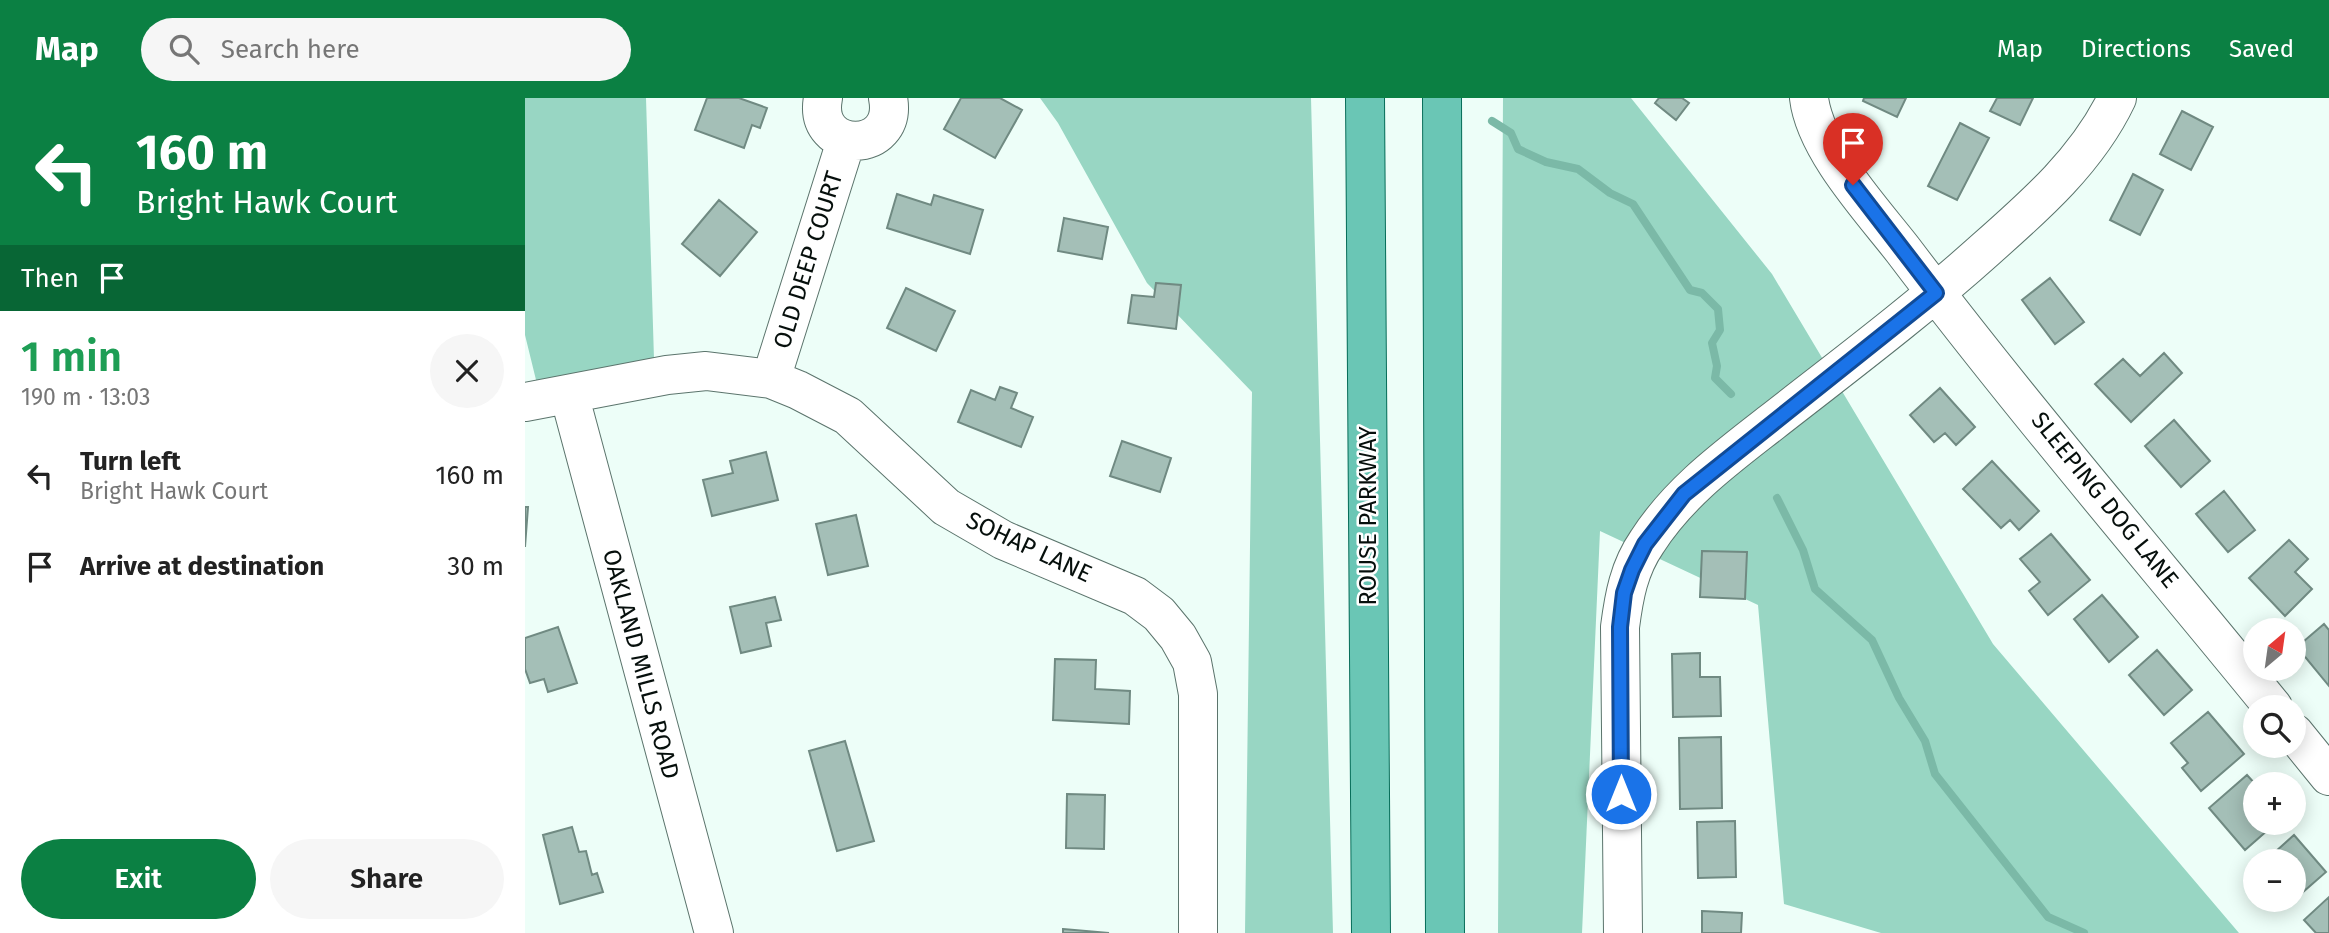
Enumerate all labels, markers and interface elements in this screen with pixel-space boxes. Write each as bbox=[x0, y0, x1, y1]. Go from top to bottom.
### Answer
search box bbox=[141, 18, 631, 81]
text: Map bbox=[35, 29, 99, 69]
icon: search bbox=[165, 30, 203, 68]
text: Search here bbox=[221, 34, 360, 65]
text: Map bbox=[1997, 35, 2043, 63]
text: Directions bbox=[2081, 35, 2191, 63]
text: Saved bbox=[2229, 35, 2294, 63]
pin bbox=[1823, 113, 1883, 185]
text: 160 m bbox=[136, 123, 268, 182]
icon: arrive bbox=[1834, 124, 1872, 162]
icon: left bbox=[21, 126, 112, 217]
street label: OLD DEEP COURT bbox=[768, 168, 848, 352]
text: Bright Hawk Court bbox=[136, 183, 398, 221]
icon: arrive bbox=[93, 259, 131, 297]
text: Then bbox=[21, 263, 79, 294]
text: 1 min bbox=[21, 332, 122, 382]
button: close bbox=[430, 334, 504, 408]
text: 190 m · 13:03 bbox=[21, 383, 150, 411]
street label: SLEEPING DOG LANE bbox=[2025, 406, 2185, 594]
street label: ROUSE PARKWAY bbox=[1354, 425, 1382, 606]
text: Turn left bbox=[80, 446, 181, 477]
icon: left bbox=[21, 457, 59, 495]
text: 160 m bbox=[435, 460, 504, 491]
text: Bright Hawk Court bbox=[80, 477, 268, 505]
street label: SOHAP LANE bbox=[962, 506, 1096, 588]
street label: OAKLAND MILLS ROAD bbox=[597, 546, 685, 782]
icon: arrive bbox=[21, 548, 59, 586]
text: Arrive at destination bbox=[80, 551, 324, 582]
text: 30 m bbox=[447, 551, 504, 582]
north arrow bbox=[2243, 618, 2307, 681]
map controls bbox=[2243, 618, 2306, 912]
button: search bbox=[2243, 695, 2306, 758]
position arrow bbox=[1584, 757, 1658, 831]
button: + bbox=[2243, 772, 2306, 835]
button: Exit bbox=[21, 839, 256, 919]
button: Share bbox=[270, 839, 504, 919]
button: − bbox=[2243, 849, 2306, 912]

